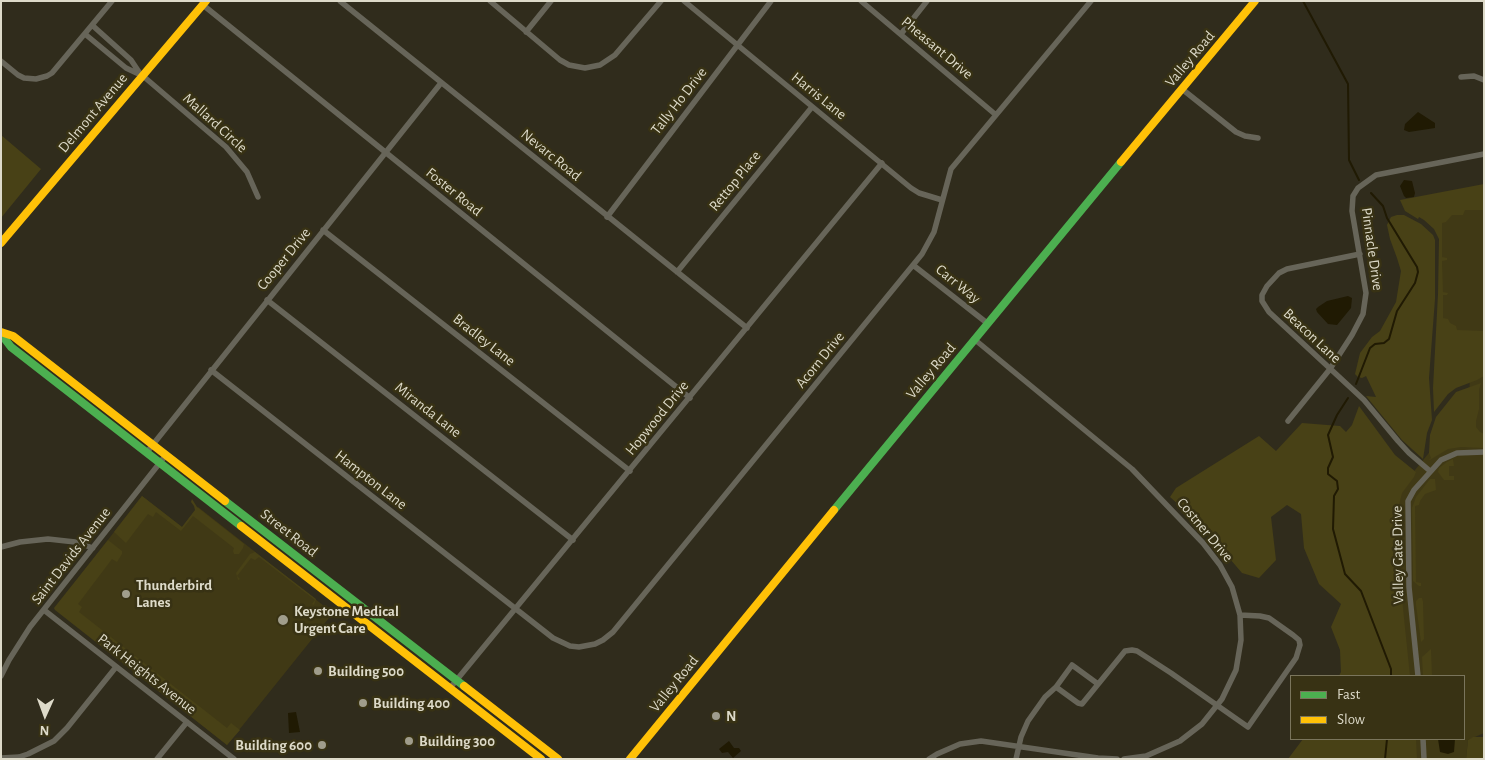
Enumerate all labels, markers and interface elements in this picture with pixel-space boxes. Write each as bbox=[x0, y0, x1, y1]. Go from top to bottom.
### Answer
street label: Pheasant Drive bbox=[898, 13, 976, 83]
street label: Valley Road bbox=[1161, 27, 1219, 91]
street label: Tally Ho Drive bbox=[647, 64, 711, 138]
street label: Harris Lane bbox=[788, 68, 850, 124]
street label: Delmont Avenue bbox=[55, 70, 131, 156]
street label: Mallard Circle bbox=[179, 89, 251, 157]
street label: Nevarc Road bbox=[517, 125, 585, 185]
street label: Rettop Place bbox=[705, 147, 765, 215]
street label: Foster Road bbox=[422, 164, 486, 220]
street label: Pinnacle Drive bbox=[1357, 206, 1387, 292]
street label: Cooper Drive bbox=[253, 224, 315, 294]
street label: Carr Way bbox=[932, 260, 984, 308]
street label: Beacon Lane bbox=[1279, 305, 1345, 367]
street label: Bradley Lane bbox=[449, 310, 519, 370]
street label: Acorn Drive bbox=[792, 328, 848, 392]
street label: Valley Road bbox=[902, 339, 960, 403]
street label: Hopwood Drive bbox=[621, 377, 693, 459]
street label: Miranda Lane bbox=[391, 378, 465, 442]
street label: Hampton Lane bbox=[332, 446, 410, 514]
street label: Costner Drive bbox=[1173, 494, 1237, 566]
street label: Saint Davids Avenue bbox=[28, 504, 114, 608]
street label: Street Road bbox=[257, 505, 321, 561]
street label: Valley Gate Drive bbox=[1388, 505, 1408, 605]
place label: Thunderbird Lanes bbox=[136, 576, 212, 611]
marker: Thunderbird Lanes bbox=[120, 588, 132, 600]
place label: Keystone Medical Urgent Care bbox=[294, 602, 399, 637]
marker: Keystone Medical Urgent Care bbox=[276, 613, 290, 627]
street label: Park Heights Avenue bbox=[94, 630, 200, 718]
street label: Valley Road bbox=[646, 652, 702, 716]
place label: Building 500 bbox=[328, 662, 404, 680]
marker: Building 500 bbox=[312, 665, 324, 677]
legend bbox=[1290, 675, 1465, 740]
text: Fast bbox=[1337, 687, 1360, 702]
north arrow bbox=[20, 690, 70, 740]
place label: Building 400 bbox=[373, 694, 450, 712]
marker: Building 400 bbox=[357, 697, 369, 709]
place label: N bbox=[726, 707, 736, 725]
marker: N bbox=[710, 710, 722, 722]
text: Slow bbox=[1337, 712, 1365, 727]
text: N bbox=[39, 723, 50, 737]
place label: Building 300 bbox=[419, 732, 495, 750]
marker: Building 300 bbox=[403, 735, 415, 747]
place label: Building 600 bbox=[235, 736, 312, 754]
marker: Building 600 bbox=[316, 739, 328, 751]

